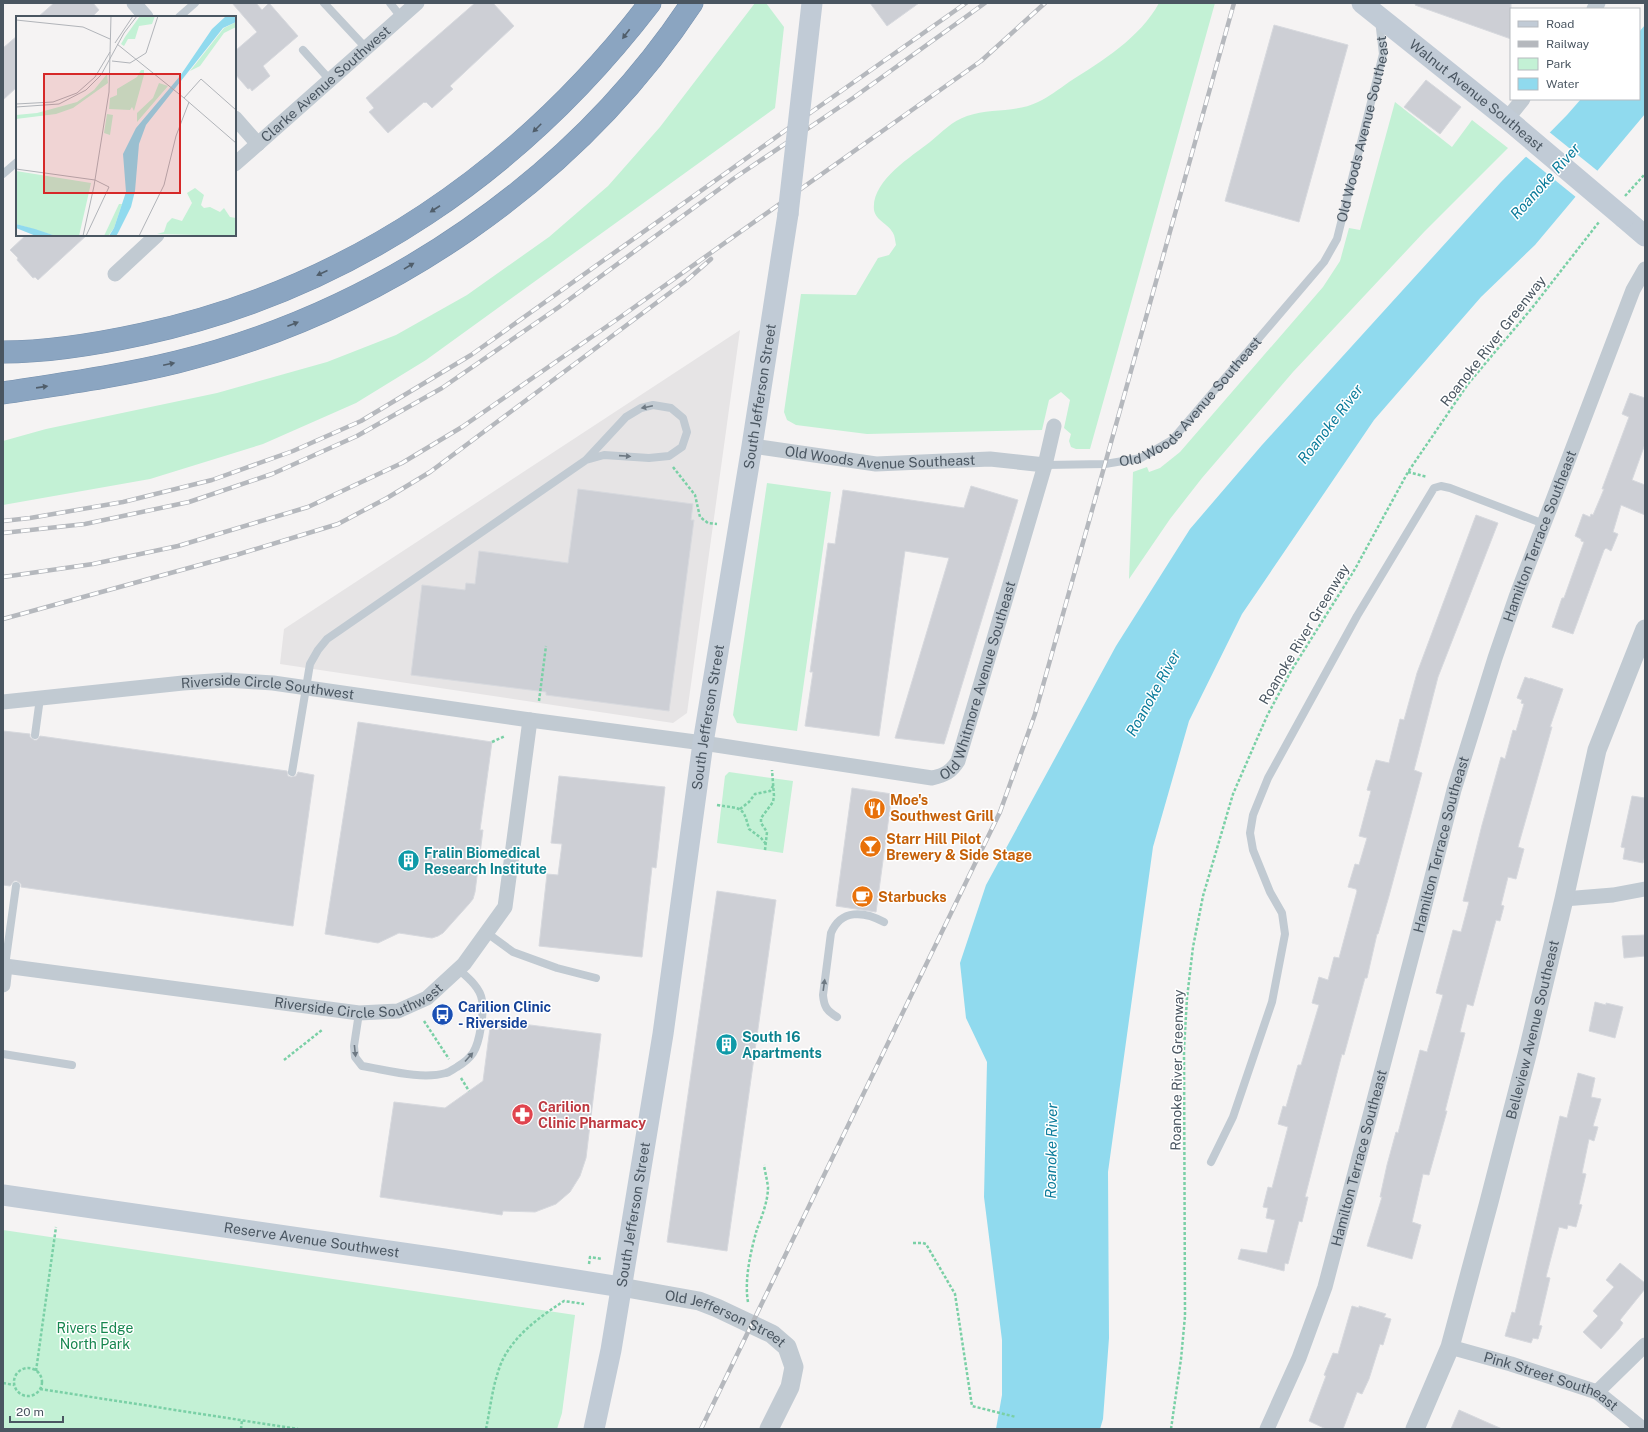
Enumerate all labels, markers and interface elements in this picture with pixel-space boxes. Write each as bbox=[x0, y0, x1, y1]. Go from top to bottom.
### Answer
legend bbox=[1510, 8, 1640, 100]
inset map bbox=[16, 16, 236, 236]
text: Road bbox=[1546, 17, 1574, 31]
street label: Clarke Avenue Southwest bbox=[258, 22, 394, 145]
one-way arrow bbox=[622, 29, 630, 39]
street label: Old Woods Avenue Southeast bbox=[1333, 35, 1391, 224]
street label: Walnut Avenue Southeast bbox=[1406, 36, 1547, 154]
text: Railway bbox=[1546, 37, 1590, 51]
text: Park bbox=[1546, 57, 1572, 71]
text: Water bbox=[1546, 77, 1580, 91]
one-way arrow bbox=[532, 124, 542, 133]
water label: Roanoke River bbox=[1507, 139, 1584, 222]
one-way arrow bbox=[430, 205, 440, 213]
one-way arrow bbox=[404, 263, 415, 270]
one-way arrow bbox=[316, 270, 327, 276]
street label: Roanoke River Greenway bbox=[1437, 272, 1549, 409]
one-way arrow bbox=[287, 320, 299, 326]
street label: South Jefferson Street bbox=[740, 323, 779, 470]
street label: Old Woods Avenue Southeast bbox=[1118, 333, 1265, 470]
one-way arrow bbox=[163, 360, 176, 366]
water label: Roanoke River bbox=[1294, 381, 1366, 467]
one-way arrow bbox=[36, 384, 48, 390]
one-way arrow bbox=[641, 404, 654, 410]
street label: Old Woods Avenue Southeast bbox=[784, 443, 976, 472]
street label: Hamilton Terrace Southeast bbox=[1500, 448, 1579, 624]
one-way arrow bbox=[619, 453, 631, 460]
street label: Roanoke River Greenway bbox=[1256, 560, 1353, 707]
street label: Old Whitmore Avenue Southeast bbox=[937, 579, 1018, 783]
street label: South Jefferson Street bbox=[689, 643, 727, 791]
water label: Roanoke River bbox=[1122, 647, 1184, 739]
street label: Riverside Circle Southwest bbox=[180, 672, 355, 703]
street label: Hamilton Terrace Southeast bbox=[1410, 754, 1472, 934]
place label: Moe's Southwest Grill bbox=[890, 792, 995, 824]
restaurant icon: Moe's Southwest Grill bbox=[862, 795, 888, 821]
place label: Starr Hill Pilot Brewery & Side Stage bbox=[886, 831, 1032, 863]
bar icon: Starr Hill Pilot Brewery & Side Stage bbox=[857, 834, 883, 860]
place label: Fralin Biomedical Research Institute bbox=[424, 845, 547, 877]
building icon: Fralin Biomedical Research Institute bbox=[395, 848, 421, 874]
cafe icon: Starbucks bbox=[849, 884, 875, 910]
place label: Starbucks bbox=[878, 889, 947, 905]
street label: Belleview Avenue Southeast bbox=[1503, 938, 1562, 1121]
one-way arrow bbox=[821, 979, 827, 991]
street label: Riverside Circle Southwest bbox=[273, 980, 446, 1021]
street label: Roanoke River Greenway bbox=[1168, 989, 1186, 1151]
place label: Carilion Clinic - Riverside bbox=[458, 999, 552, 1031]
bus stop icon: Carilion Clinic - Riverside bbox=[430, 1002, 456, 1028]
place label: South 16 Apartments bbox=[742, 1029, 822, 1061]
building icon: South 16 Apartments bbox=[713, 1032, 739, 1058]
one-way arrow bbox=[352, 1045, 358, 1058]
one-way arrow bbox=[464, 1052, 473, 1062]
street label: Hamilton Terrace Southeast bbox=[1328, 1068, 1390, 1248]
place label: Carilion Clinic Pharmacy bbox=[538, 1099, 646, 1131]
pharmacy icon: Carilion Clinic Pharmacy bbox=[510, 1102, 536, 1128]
water label: Roanoke River bbox=[1042, 1103, 1060, 1199]
street label: South Jefferson Street bbox=[613, 1141, 653, 1288]
street label: Reserve Avenue Southwest bbox=[223, 1219, 401, 1260]
street label: Old Jefferson Street bbox=[664, 1287, 789, 1350]
park label: Rivers Edge North Park bbox=[57, 1320, 134, 1352]
street label: Pink Street Southeast bbox=[1482, 1349, 1621, 1414]
scale bar bbox=[10, 1398, 63, 1424]
text: 20 m bbox=[16, 1405, 44, 1419]

